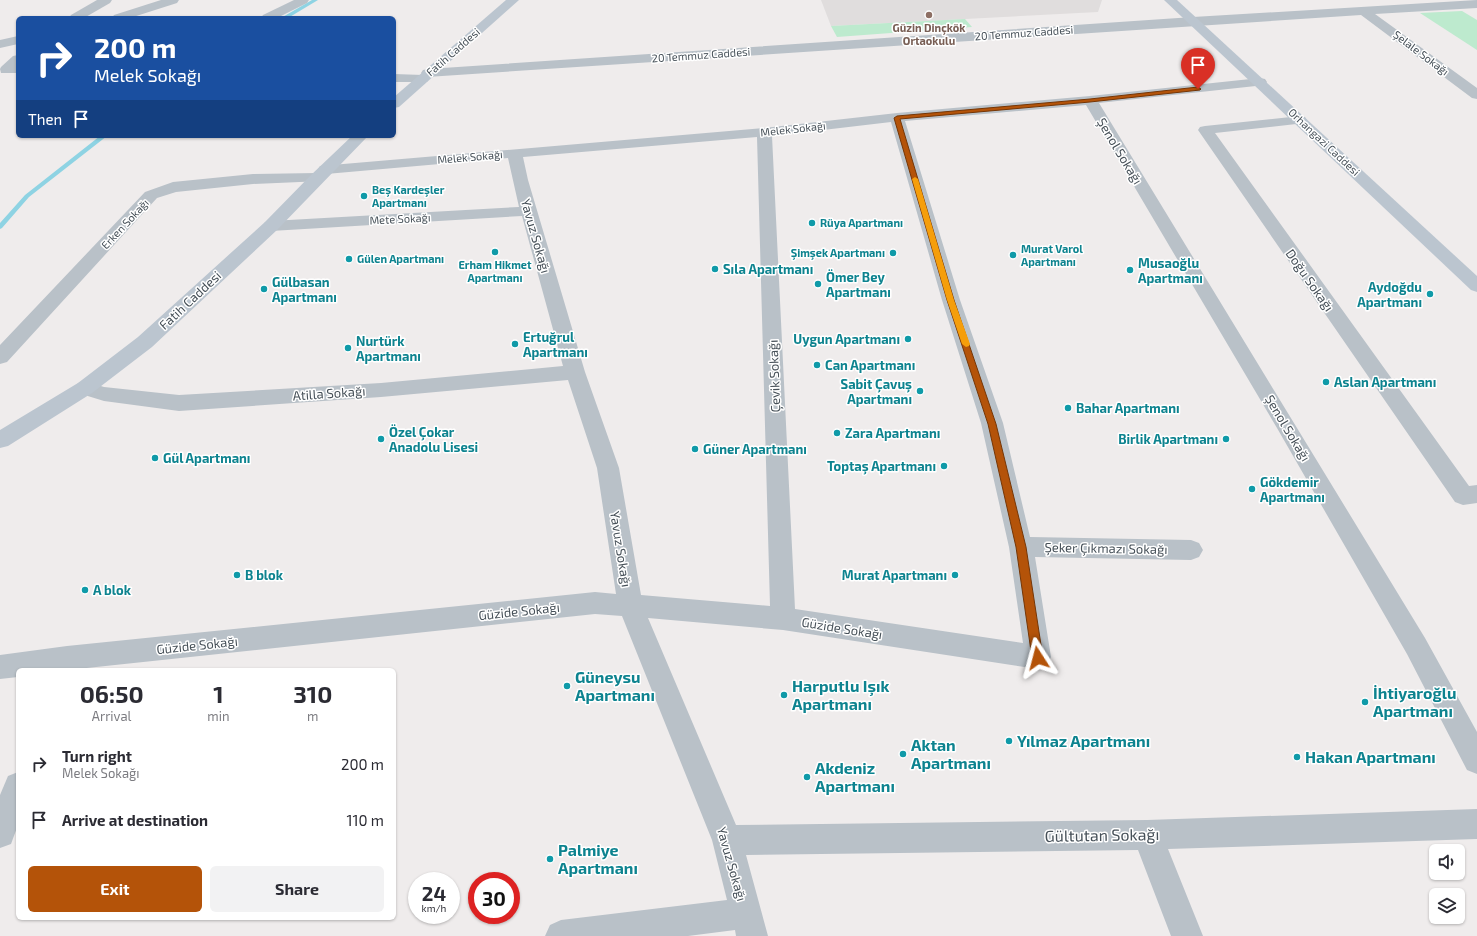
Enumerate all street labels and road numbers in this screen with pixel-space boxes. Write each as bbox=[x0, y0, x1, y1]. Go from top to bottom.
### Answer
street label: 20 Temmuz Caddesi bbox=[974, 23, 1074, 42]
street label: Fatih Caddesi bbox=[423, 25, 482, 78]
street label: Şelale Sokağı bbox=[1390, 28, 1452, 79]
street label: 20 Temmuz Caddesi bbox=[651, 45, 751, 64]
street label: Orhangazi Caddesi bbox=[1286, 105, 1363, 178]
street label: Şenol Sokağı bbox=[1093, 115, 1146, 188]
street label: Melek Sokağı bbox=[760, 119, 826, 138]
street label: Melek Sokağı bbox=[437, 147, 503, 166]
street label: Erken Sokağı bbox=[98, 196, 151, 251]
street label: Yavuz Sokağı bbox=[518, 197, 554, 275]
street label: Mete Sokağı bbox=[369, 210, 431, 227]
street label: Doğu Sokağı bbox=[1283, 246, 1337, 314]
street label: Fatih Caddesi bbox=[156, 267, 224, 333]
street label: Çevik Sokağı bbox=[765, 339, 784, 413]
street label: Atilla Sokağı bbox=[292, 382, 366, 404]
street label: Şenol Sokağı bbox=[1261, 392, 1314, 465]
street label: Yavuz Sokağı bbox=[607, 510, 635, 588]
street label: Şeker Çıkmazı Sokağı bbox=[1044, 539, 1168, 558]
street label: Güzide Sokağı bbox=[478, 599, 560, 623]
street label: Güzide Sokağı bbox=[800, 614, 884, 642]
street label: Güzide Sokağı bbox=[156, 633, 238, 657]
street label: Gültutan Sokağı bbox=[1044, 824, 1159, 845]
street label: Yavuz Sokağı bbox=[714, 825, 750, 903]

